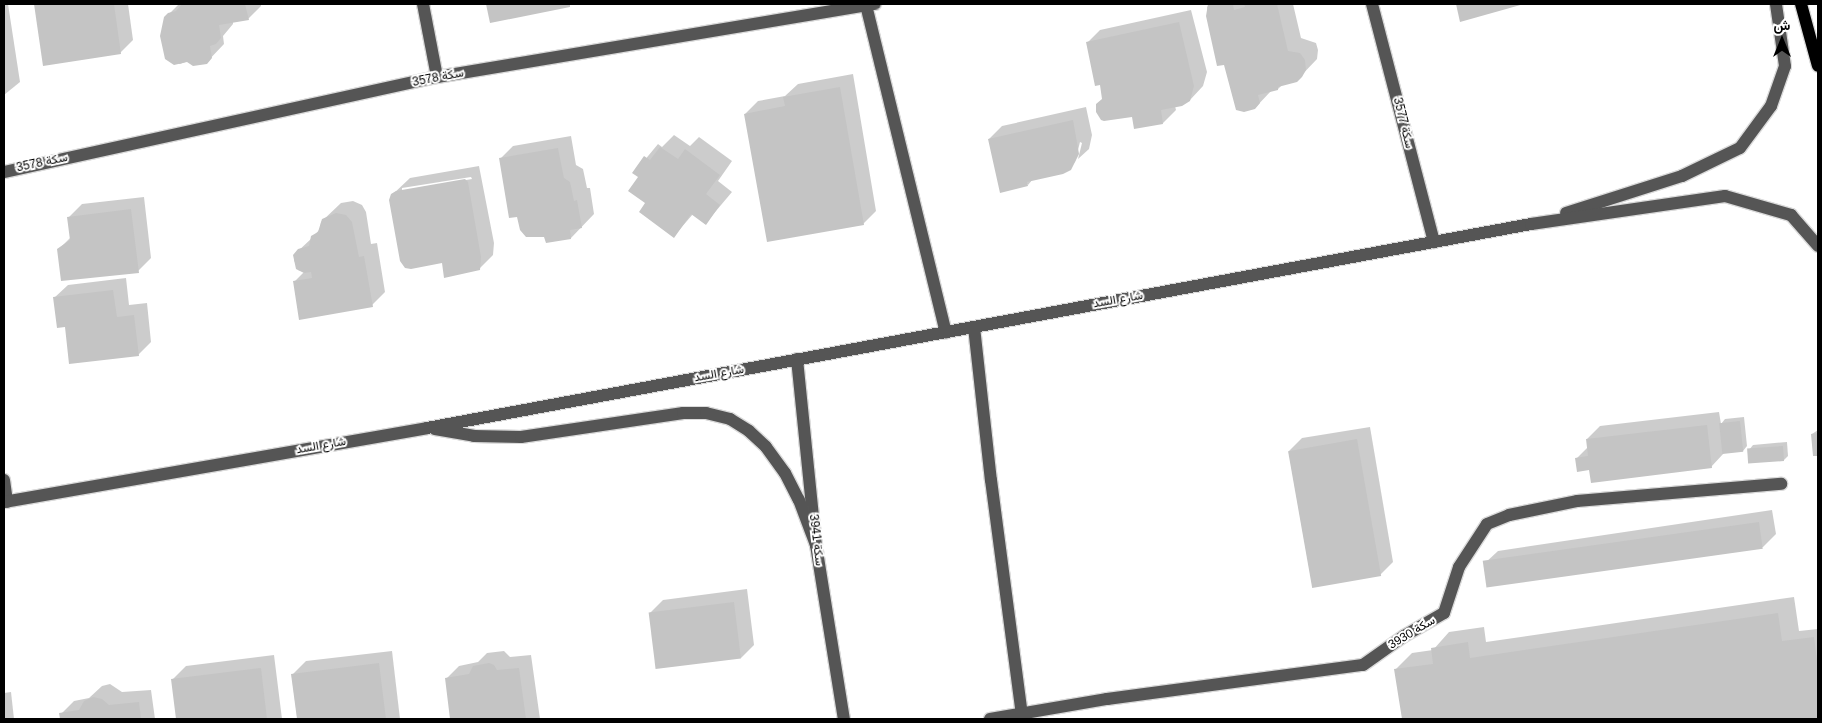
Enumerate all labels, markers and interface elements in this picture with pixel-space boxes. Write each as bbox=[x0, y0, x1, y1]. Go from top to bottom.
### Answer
north arrow bbox=[1757, 15, 1807, 65]
text: ش bbox=[1774, 17, 1790, 33]
street label: سكة 3578 bbox=[411, 66, 465, 90]
street label: سكة 3577 bbox=[1390, 96, 1416, 150]
street label: سكة 3578 bbox=[15, 151, 69, 175]
street label: شارع السد bbox=[1092, 289, 1144, 311]
street label: شارع السد bbox=[693, 363, 745, 385]
street label: شارع السد bbox=[295, 435, 347, 457]
street label: سكة 3941 bbox=[806, 513, 826, 567]
street label: سكة 3930 bbox=[1386, 613, 1438, 653]

